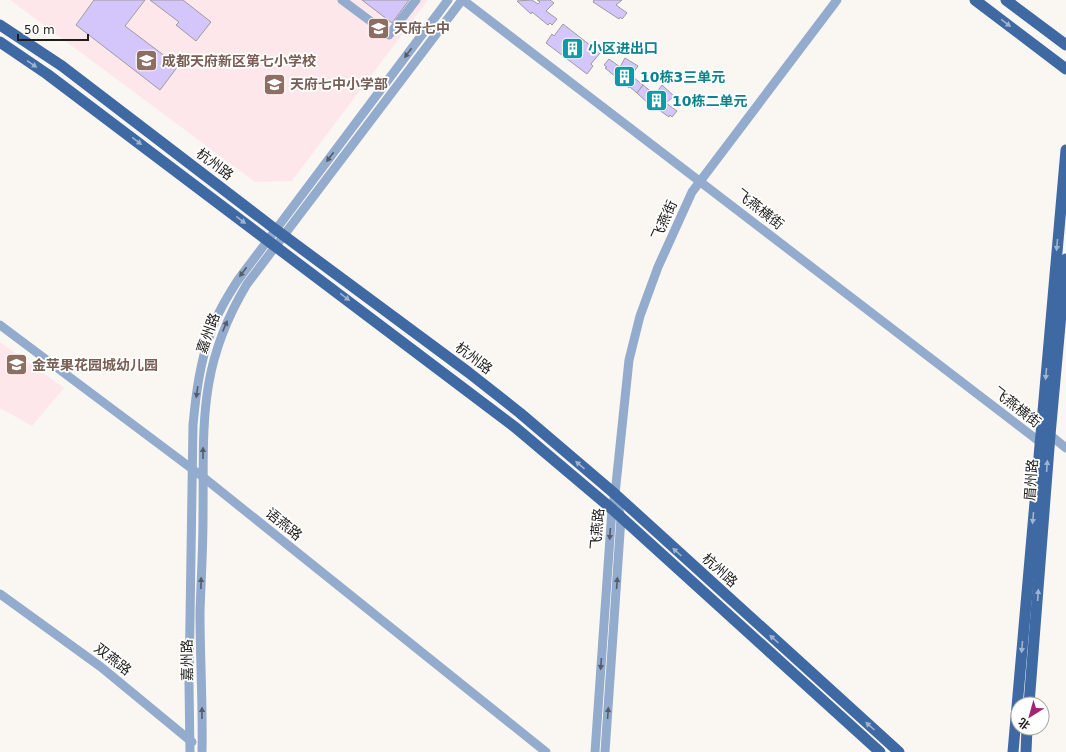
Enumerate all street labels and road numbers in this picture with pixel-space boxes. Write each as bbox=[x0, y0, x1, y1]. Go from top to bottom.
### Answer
street label: 杭州路 bbox=[193, 145, 237, 183]
street label: 飞燕横街 bbox=[733, 185, 787, 233]
street label: 飞燕街 bbox=[648, 198, 680, 242]
street label: 嘉州路 bbox=[193, 311, 223, 355]
street label: 杭州路 bbox=[452, 339, 496, 377]
street label: 飞燕横街 bbox=[990, 383, 1044, 431]
street label: 眉州路 bbox=[1022, 458, 1040, 502]
street label: 语燕路 bbox=[263, 505, 305, 543]
street label: 飞燕路 bbox=[587, 507, 607, 551]
street label: 杭州路 bbox=[699, 550, 741, 590]
street label: 嘉州路 bbox=[179, 639, 195, 681]
street label: 双燕路 bbox=[92, 640, 134, 678]

